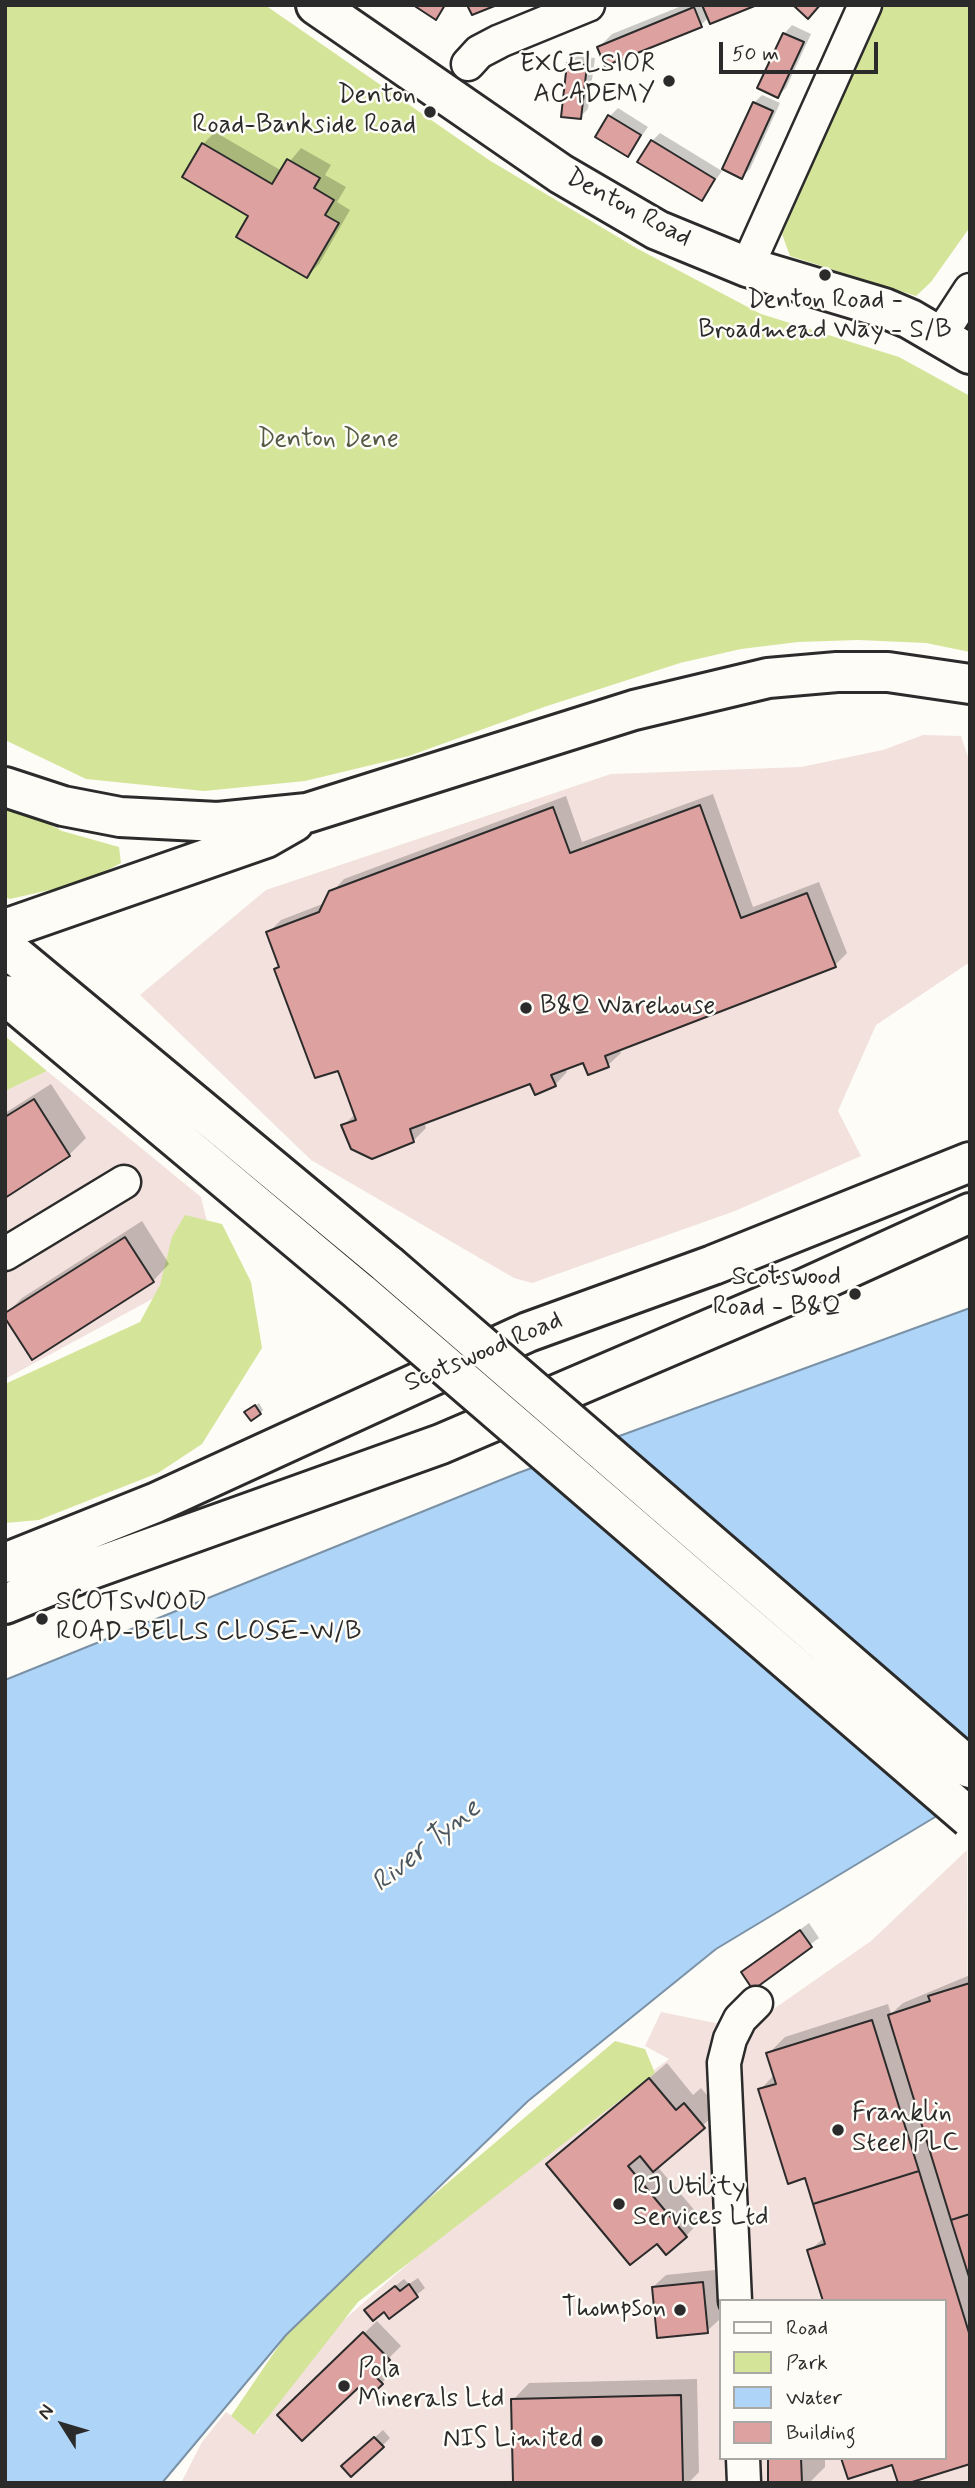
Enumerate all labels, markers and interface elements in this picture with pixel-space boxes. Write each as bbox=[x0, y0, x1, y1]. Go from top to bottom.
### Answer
scale bar bbox=[723, 28, 882, 72]
text: 50 m bbox=[732, 40, 779, 68]
place label: EXCELSIOR ACADEMY bbox=[520, 50, 655, 112]
marker: EXCELSIOR ACADEMY bbox=[661, 73, 677, 89]
place label: Denton Road-Bankside Road bbox=[192, 81, 416, 142]
marker: Denton Road-Bankside Road bbox=[422, 104, 438, 120]
street label: Denton Road bbox=[560, 163, 696, 255]
marker: Denton Road - Broadmead Way - S/B bbox=[817, 267, 833, 283]
place label: Denton Road - Broadmead Way - S/B bbox=[698, 286, 952, 348]
park label: Denton Dene bbox=[257, 425, 399, 457]
place label: B&Q Warehouse bbox=[540, 992, 715, 1024]
marker: B&Q Warehouse bbox=[518, 1000, 534, 1016]
place label: Scotswood Road - B&Q bbox=[713, 1263, 841, 1324]
marker: Scotswood Road - B&Q bbox=[847, 1286, 863, 1302]
street label: Scotswood Road bbox=[400, 1306, 568, 1400]
place label: SCOTSWOOD ROAD-BELLS CLOSE-W/B bbox=[56, 1588, 361, 1650]
marker: SCOTSWOOD ROAD-BELLS CLOSE-W/B bbox=[34, 1611, 50, 1627]
water label: River Tyne bbox=[366, 1793, 488, 1901]
place label: Franklin Steel PLC bbox=[852, 2099, 959, 2160]
marker: Franklin Steel PLC bbox=[830, 2122, 846, 2138]
place label: RJ Utility Services Ltd bbox=[633, 2173, 769, 2234]
marker: RJ Utility Services Ltd bbox=[611, 2196, 627, 2212]
place label: Thompson bbox=[562, 2294, 666, 2326]
legend bbox=[720, 2299, 947, 2460]
marker: Thompson bbox=[672, 2302, 688, 2318]
text: Road bbox=[786, 2314, 828, 2342]
text: Park bbox=[786, 2349, 828, 2377]
place label: Pola Minerals Ltd bbox=[358, 2355, 504, 2416]
marker: Pola Minerals Ltd bbox=[336, 2378, 352, 2394]
text: Water bbox=[786, 2384, 842, 2412]
north arrow bbox=[28, 2390, 98, 2460]
text: N bbox=[32, 2399, 60, 2425]
text: Building bbox=[786, 2419, 856, 2447]
place label: NIS Limited bbox=[443, 2425, 583, 2457]
marker: NIS Limited bbox=[589, 2433, 605, 2449]

